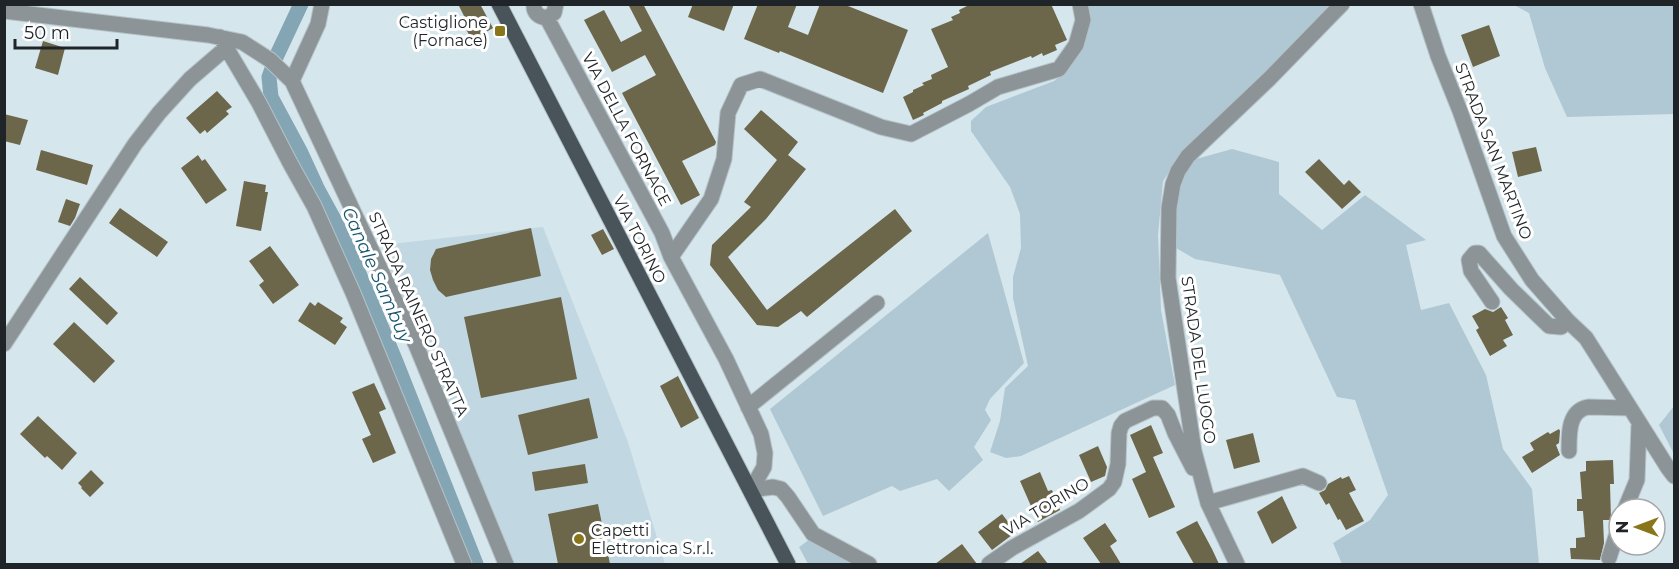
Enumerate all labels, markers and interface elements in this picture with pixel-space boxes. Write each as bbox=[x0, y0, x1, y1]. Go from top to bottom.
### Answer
scale bar bbox=[15, 12, 117, 50]
place label: Castiglione (Fornace) bbox=[399, 13, 488, 50]
text: 50 m bbox=[24, 22, 70, 44]
marker: Castiglione (Fornace) bbox=[493, 24, 507, 38]
street label: VIA DELLA FORNACE bbox=[578, 49, 675, 209]
street label: STRADA SAN MARTINO bbox=[1451, 60, 1536, 242]
street label: VIA TORINO bbox=[609, 192, 670, 287]
water label: Canale Sambuy bbox=[337, 204, 417, 347]
street label: STRADA RAINERO STRATTA bbox=[365, 209, 473, 420]
street label: STRADA DEL LUOGO bbox=[1177, 275, 1220, 445]
street label: VIA TORINO bbox=[1000, 473, 1093, 539]
north arrow bbox=[1607, 497, 1667, 557]
place label: Capetti Elettronica S.r.l. bbox=[591, 521, 713, 558]
text: N bbox=[1613, 521, 1632, 533]
marker: Capetti Elettronica S.r.l. bbox=[572, 532, 586, 546]

